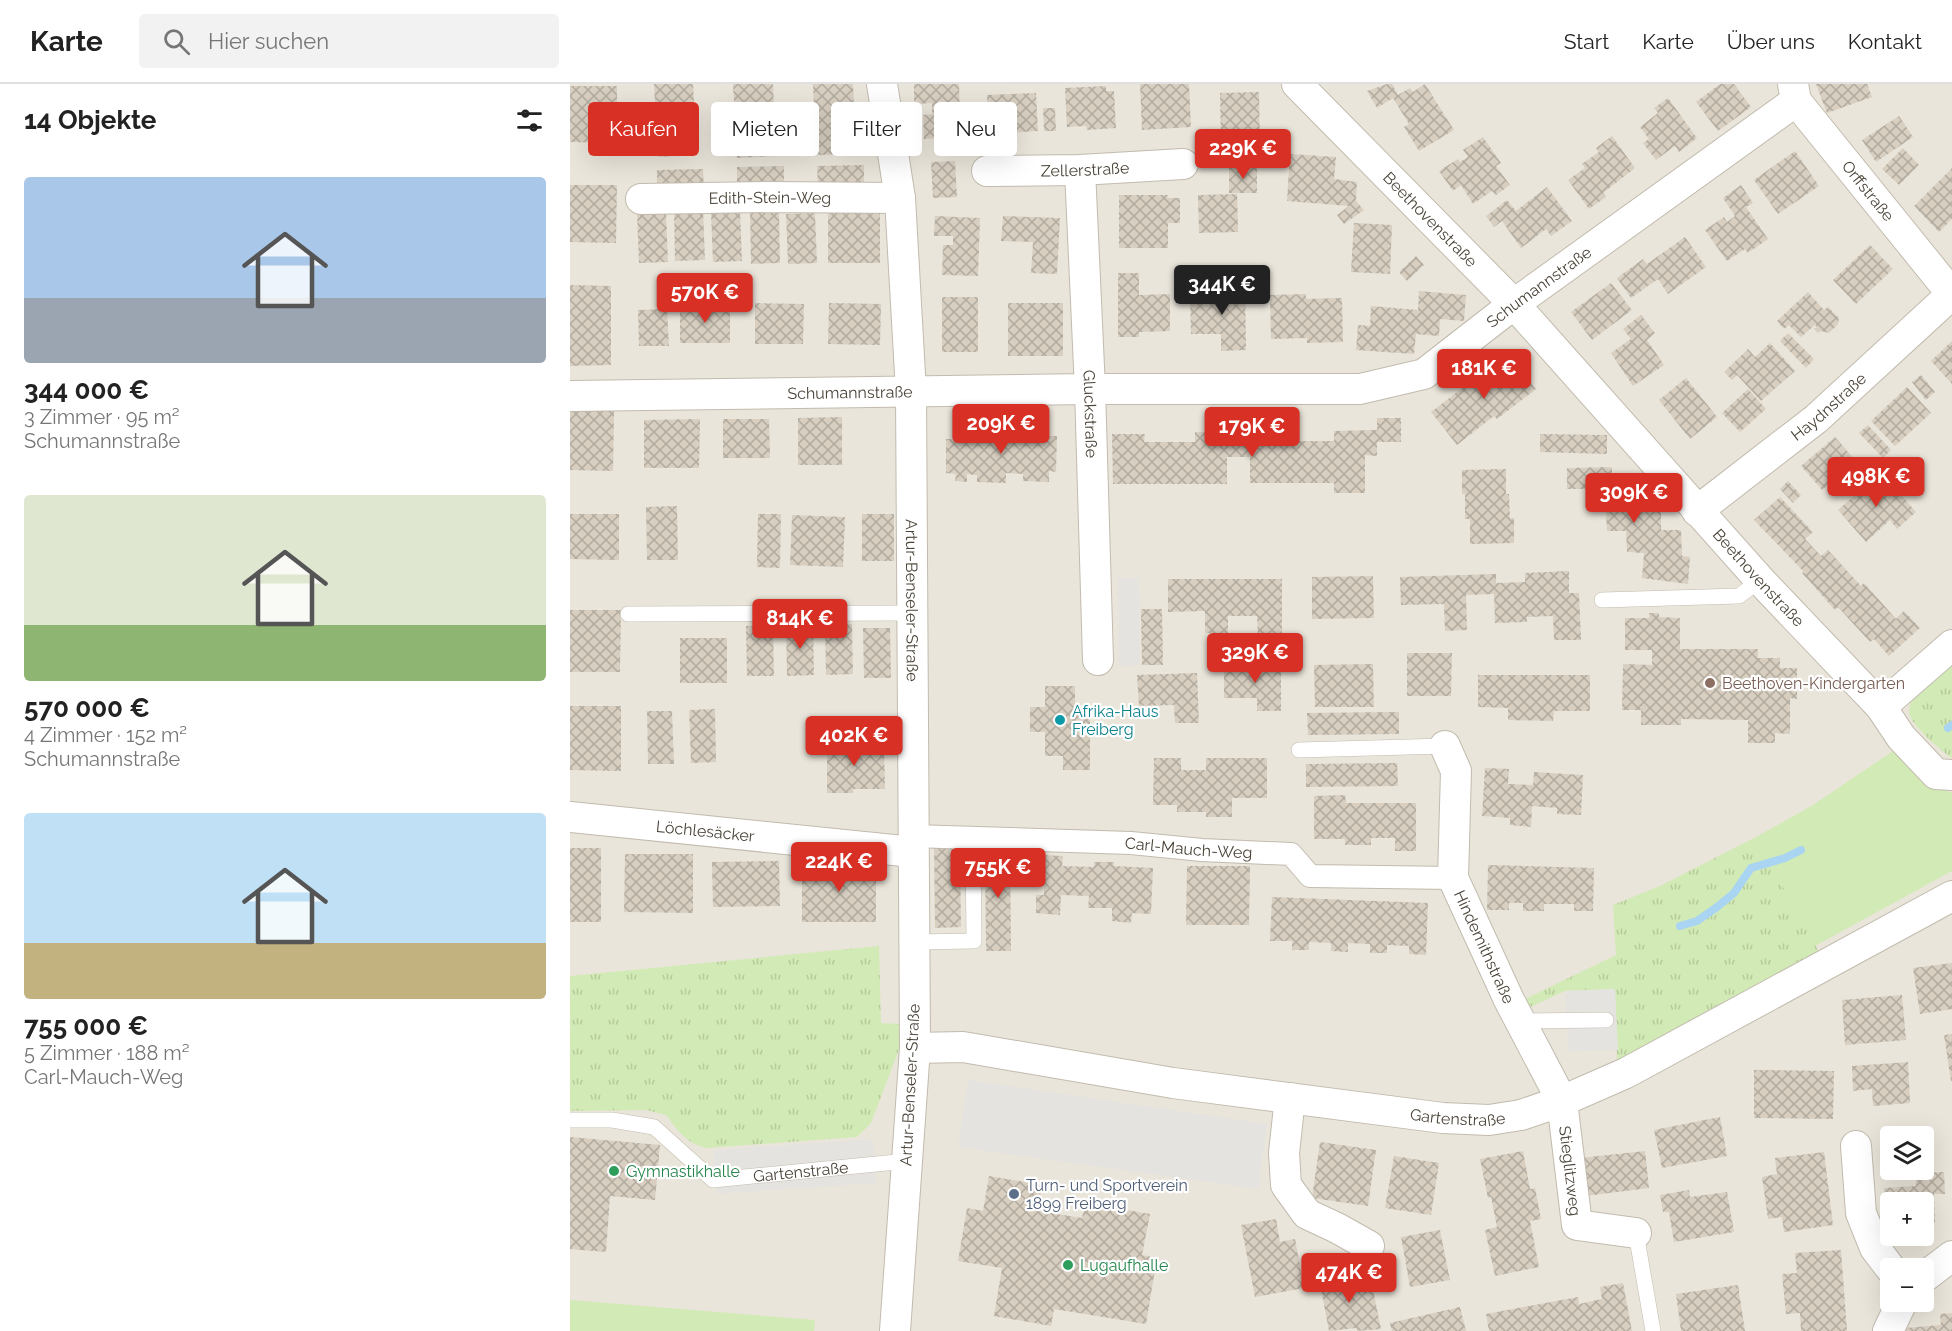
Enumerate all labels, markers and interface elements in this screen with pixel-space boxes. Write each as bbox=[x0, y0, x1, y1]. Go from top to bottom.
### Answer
search box bbox=[139, 14, 559, 68]
text: Karte bbox=[30, 25, 103, 58]
icon: search bbox=[160, 25, 193, 58]
text: Hier suchen bbox=[208, 28, 329, 54]
text: Start bbox=[1564, 29, 1609, 54]
text: Karte bbox=[1642, 29, 1694, 54]
text: Über uns bbox=[1727, 29, 1815, 54]
text: Kontakt bbox=[1848, 29, 1922, 54]
chip: Kaufen bbox=[588, 102, 699, 156]
chip: Mieten bbox=[711, 102, 819, 156]
chip: Filter bbox=[831, 102, 922, 156]
chip: Neu bbox=[934, 102, 1017, 156]
icon: filters bbox=[513, 104, 546, 137]
text: 14 Objekte bbox=[24, 105, 156, 135]
pin: 229K € bbox=[1194, 129, 1292, 180]
text: 229K € bbox=[1209, 136, 1277, 160]
street label: Orffstraße bbox=[1838, 157, 1898, 225]
street label: Zellerstraße bbox=[1041, 158, 1130, 180]
street label: Beethovenstraße bbox=[1379, 168, 1481, 271]
street label: Edith-Stein-Weg bbox=[709, 187, 831, 207]
icon: home bbox=[231, 216, 339, 324]
street label: Schumannstraße bbox=[1483, 242, 1595, 331]
pin: 344K € bbox=[1173, 265, 1271, 316]
text: 344K € bbox=[1188, 272, 1256, 296]
pin: 570K € bbox=[656, 273, 754, 324]
text: 570K € bbox=[671, 280, 739, 304]
pin: 181K € bbox=[1435, 349, 1533, 400]
text: 181K € bbox=[1451, 356, 1517, 380]
street label: Haydnstraße bbox=[1787, 368, 1870, 444]
street label: Gluckstraße bbox=[1080, 369, 1102, 458]
text: 344 000 € bbox=[24, 375, 149, 405]
street label: Schumannstraße bbox=[787, 382, 913, 403]
pin: 209K € bbox=[952, 404, 1050, 455]
text: 3 Zimmer · 95 m² bbox=[24, 405, 180, 429]
pin: 179K € bbox=[1203, 407, 1301, 458]
text: 209K € bbox=[966, 411, 1036, 435]
text: 179K € bbox=[1219, 414, 1285, 438]
text: Schumannstraße bbox=[24, 429, 180, 453]
pin: 498K € bbox=[1827, 457, 1925, 508]
text: 498K € bbox=[1841, 464, 1911, 488]
pin: 309K € bbox=[1585, 473, 1683, 524]
text: 309K € bbox=[1599, 480, 1669, 504]
street label: Artur-Benseler-Straße bbox=[902, 519, 922, 682]
street label: Beethovenstraße bbox=[1709, 525, 1808, 630]
icon: home bbox=[231, 534, 339, 642]
pin: 814K € bbox=[751, 599, 849, 650]
text: 814K € bbox=[766, 606, 834, 630]
pin: 329K € bbox=[1206, 633, 1304, 684]
text: 329K € bbox=[1221, 640, 1289, 664]
place label: Beethoven-Kindergarten bbox=[1722, 674, 1905, 693]
marker: Beethoven-Kindergarten bbox=[1703, 676, 1717, 690]
text: 570 000 € bbox=[24, 693, 150, 723]
place label: Afrika-Haus Freiberg bbox=[1072, 702, 1159, 739]
marker: Afrika-Haus Freiberg bbox=[1053, 713, 1067, 727]
pin: 402K € bbox=[805, 716, 903, 767]
text: 4 Zimmer · 152 m² bbox=[24, 723, 187, 747]
text: 402K € bbox=[820, 723, 888, 747]
text: Schumannstraße bbox=[24, 747, 180, 771]
street label: Löchlesäcker bbox=[655, 816, 756, 845]
street label: Carl-Mauch-Weg bbox=[1125, 833, 1253, 862]
pin: 224K € bbox=[790, 842, 888, 893]
pin: 755K € bbox=[949, 848, 1047, 899]
text: 224K € bbox=[805, 849, 873, 873]
icon: home bbox=[231, 852, 339, 960]
text: 755K € bbox=[964, 855, 1032, 879]
street label: Hindemithstraße bbox=[1450, 887, 1519, 1006]
street label: Artur-Benseler-Straße bbox=[896, 1003, 924, 1167]
text: 755 000 € bbox=[24, 1011, 148, 1041]
text: 5 Zimmer · 188 m² bbox=[24, 1041, 190, 1065]
text: Carl-Mauch-Weg bbox=[24, 1065, 183, 1089]
street label: Gartenstraße bbox=[1409, 1104, 1507, 1130]
street label: Stieglitzweg bbox=[1556, 1125, 1585, 1217]
map controls bbox=[1880, 1126, 1934, 1312]
button: layers bbox=[1880, 1126, 1934, 1180]
street label: Gartenstraße bbox=[752, 1157, 849, 1186]
place label: Gymnastikhalle bbox=[626, 1162, 740, 1181]
marker: Gymnastikhalle bbox=[607, 1164, 621, 1178]
place label: Turn- und Sportverein 1899 Freiberg bbox=[1026, 1176, 1188, 1213]
marker: Turn- und Sportverein 1899 Freiberg bbox=[1007, 1187, 1021, 1201]
button: + bbox=[1880, 1192, 1934, 1246]
pin: 474K € bbox=[1300, 1253, 1398, 1304]
place label: Lugaufhalle bbox=[1080, 1256, 1168, 1275]
marker: Lugaufhalle bbox=[1061, 1258, 1075, 1272]
button: − bbox=[1880, 1258, 1934, 1312]
text: 474K € bbox=[1315, 1260, 1383, 1284]

